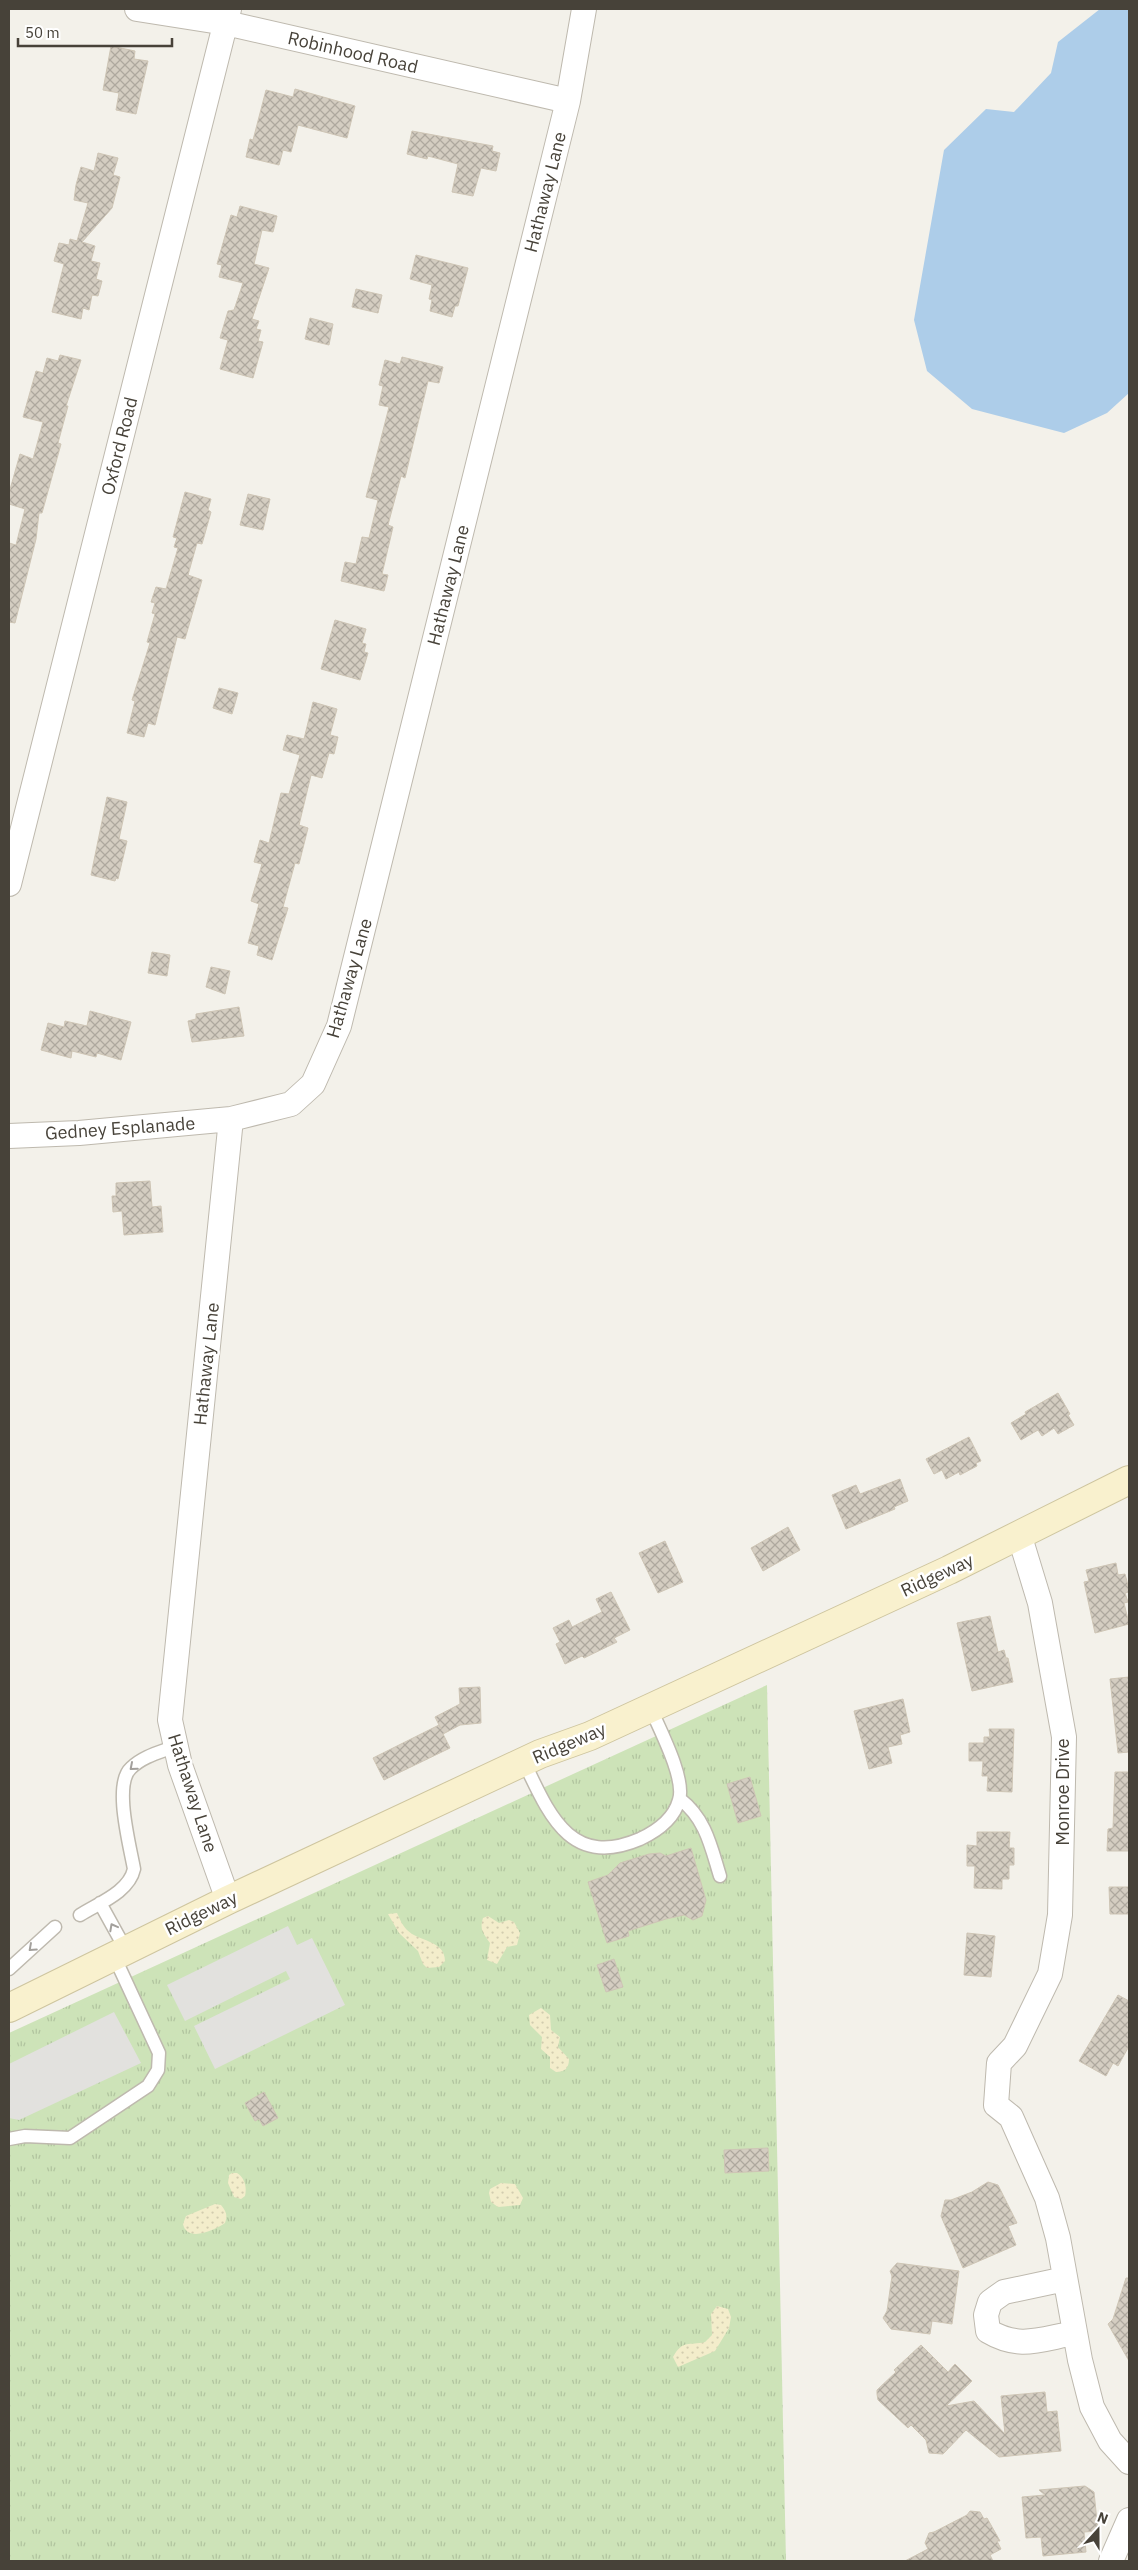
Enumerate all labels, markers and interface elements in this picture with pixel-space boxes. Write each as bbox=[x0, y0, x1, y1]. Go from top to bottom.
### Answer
scale bar bbox=[18, 15, 171, 47]
text: 50 m bbox=[25, 23, 60, 42]
street label: Robinhood Road bbox=[286, 26, 420, 78]
street label: Hathaway Lane bbox=[519, 129, 571, 255]
street label: Oxford Road bbox=[96, 395, 142, 497]
street label: Hathaway Lane bbox=[422, 522, 474, 648]
street label: Hathaway Lane bbox=[321, 915, 377, 1041]
street label: Gedney Esplanade bbox=[44, 1111, 196, 1145]
street label: Hathaway Lane bbox=[188, 1301, 224, 1427]
street label: Ridgeway bbox=[897, 1548, 977, 1602]
street label: Ridgeway bbox=[529, 1717, 609, 1769]
street label: Hathaway Lane bbox=[163, 1731, 223, 1855]
street label: Monroe Drive bbox=[1051, 1738, 1074, 1846]
one-way arrow bbox=[129, 1762, 138, 1771]
street label: Ridgeway bbox=[161, 1886, 241, 1940]
one-way arrow bbox=[109, 1923, 119, 1932]
one-way arrow bbox=[29, 1942, 38, 1951]
north arrow bbox=[1073, 2505, 1123, 2555]
text: N bbox=[1095, 2508, 1111, 2528]

